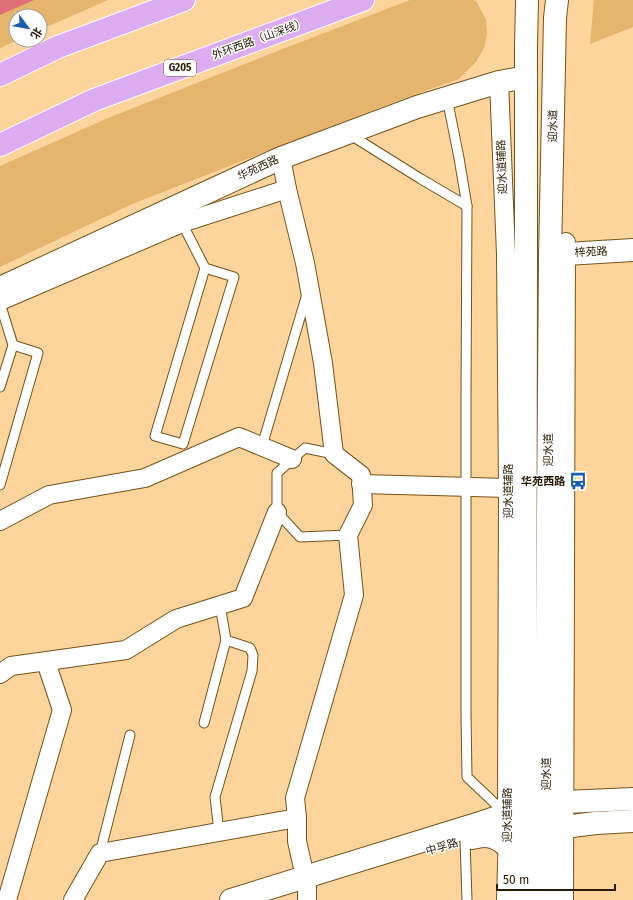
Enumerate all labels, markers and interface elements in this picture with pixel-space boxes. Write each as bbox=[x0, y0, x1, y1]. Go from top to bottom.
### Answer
north arrow bbox=[8, 8, 48, 48]
street label: 外环西路（山深线） bbox=[210, 16, 308, 62]
text: 北 bbox=[28, 25, 44, 41]
road number: G205 bbox=[164, 60, 196, 76]
street label: 迎水道 bbox=[546, 109, 560, 143]
street label: 迎水道辅路 bbox=[495, 139, 509, 195]
street label: 华苑西路 bbox=[235, 153, 281, 183]
street label: 梓苑路 bbox=[574, 245, 608, 259]
street label: 迎水道 bbox=[542, 434, 555, 467]
street label: 迎水道辅路 bbox=[502, 464, 515, 519]
bus stop icon: 华苑西路 bbox=[568, 471, 588, 491]
place label: 华苑西路 bbox=[521, 475, 566, 488]
street label: 迎水道 bbox=[540, 758, 553, 791]
street label: 迎水道辅路 bbox=[501, 788, 514, 843]
street label: 中孚路 bbox=[424, 836, 460, 858]
scale bar bbox=[497, 866, 615, 892]
text: 50 m bbox=[503, 873, 529, 887]

